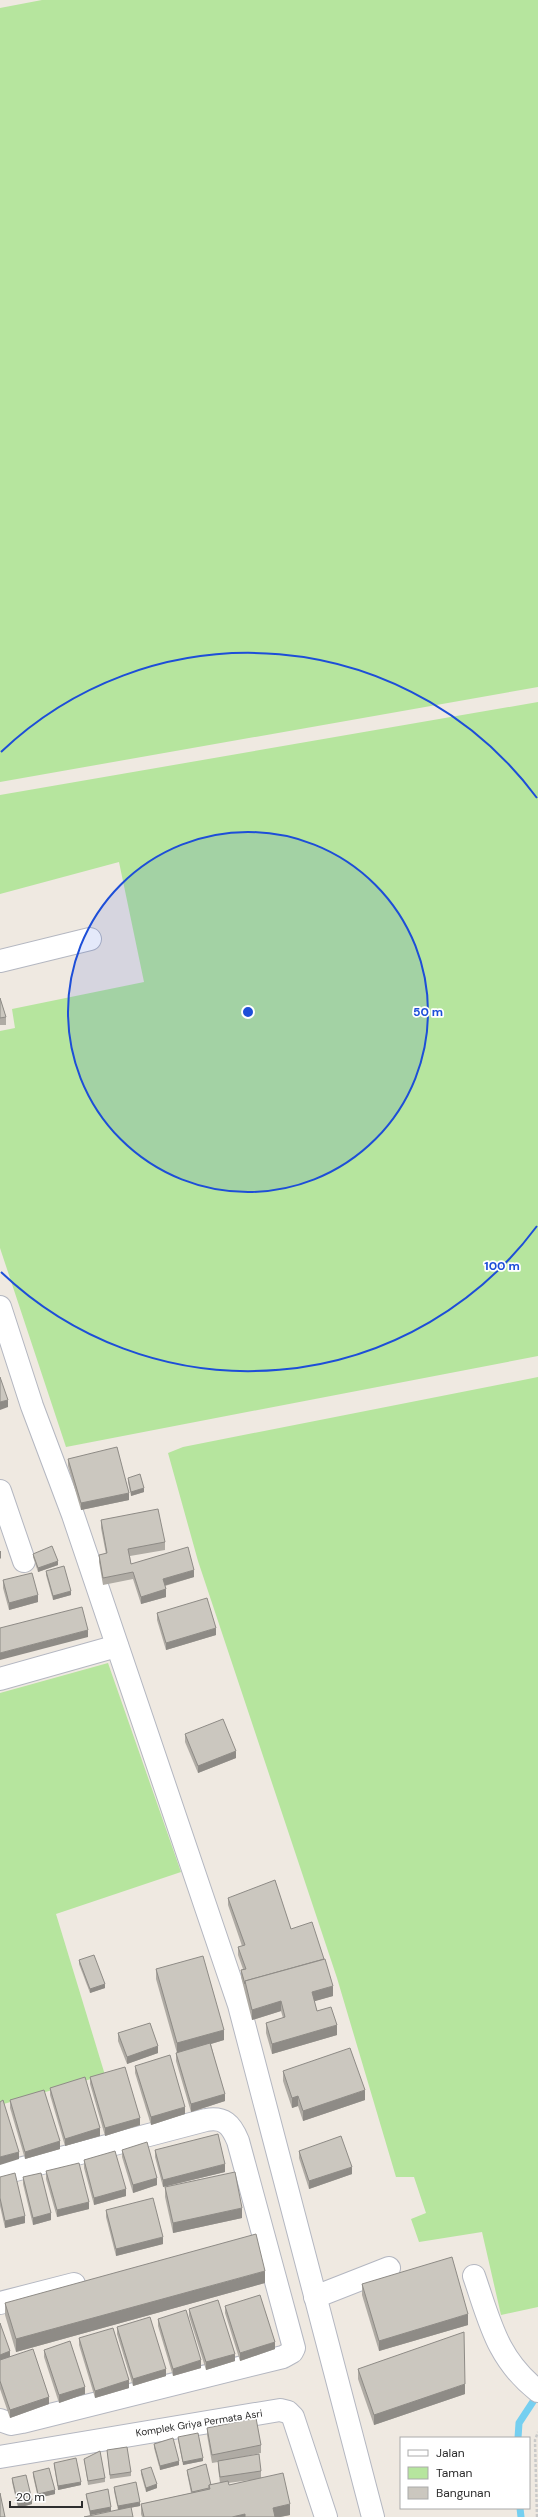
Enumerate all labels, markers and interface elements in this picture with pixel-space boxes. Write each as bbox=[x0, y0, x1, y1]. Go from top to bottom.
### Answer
text: 50 m bbox=[413, 1004, 443, 1020]
centre of rings bbox=[241, 1005, 255, 1019]
text: 100 m bbox=[484, 1258, 520, 1274]
street label: Komplek Griya Permata Asri bbox=[135, 2407, 263, 2439]
legend bbox=[400, 2437, 530, 2509]
text: Jalan bbox=[436, 2445, 465, 2461]
text: Taman bbox=[436, 2465, 473, 2481]
scale bar bbox=[10, 2483, 82, 2509]
text: Bangunan bbox=[436, 2485, 491, 2501]
text: 20 m bbox=[16, 2489, 45, 2505]

